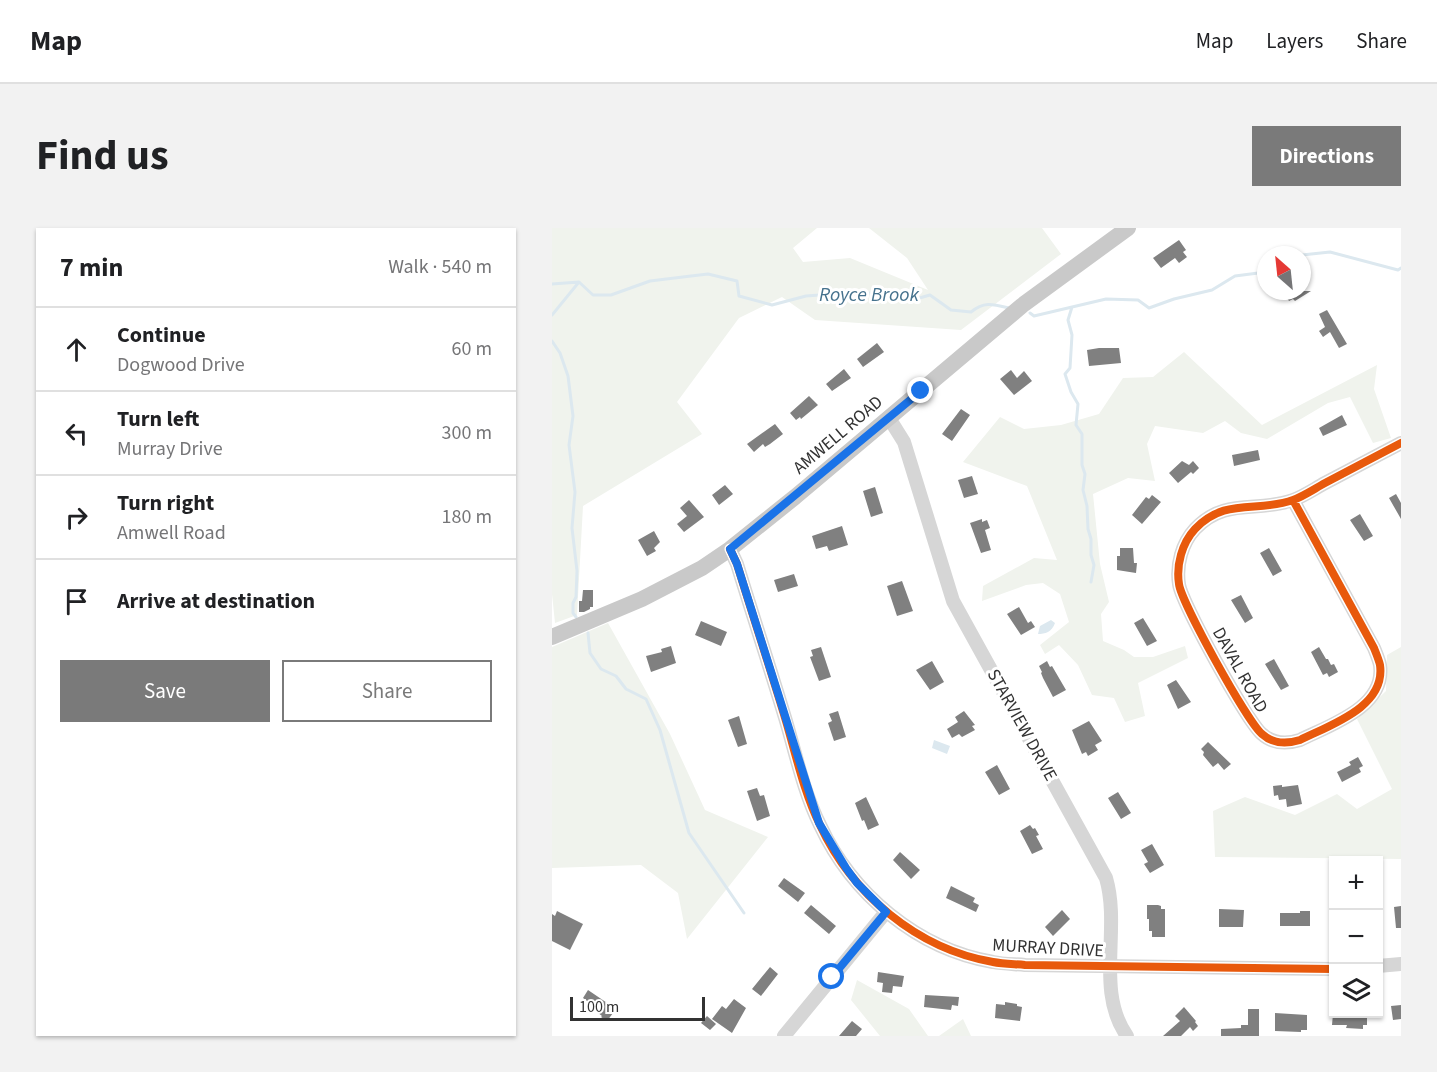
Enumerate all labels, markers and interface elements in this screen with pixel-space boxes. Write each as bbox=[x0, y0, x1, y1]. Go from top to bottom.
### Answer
text: Map bbox=[30, 21, 82, 61]
text: Map bbox=[1196, 26, 1233, 56]
text: Layers bbox=[1266, 26, 1323, 56]
text: Share bbox=[1356, 26, 1407, 56]
text: Find us bbox=[36, 126, 169, 186]
button: Directions bbox=[1252, 126, 1401, 186]
north arrow bbox=[1257, 246, 1311, 300]
text: 7 min bbox=[60, 249, 123, 286]
text: Walk · 540 m bbox=[388, 253, 492, 281]
water label: Royce Brook bbox=[819, 281, 919, 309]
text: Continue bbox=[117, 319, 206, 351]
icon: ahead bbox=[60, 333, 93, 366]
text: 60 m bbox=[452, 335, 492, 363]
text: Dogwood Drive bbox=[117, 351, 245, 379]
route end bbox=[907, 377, 933, 403]
street label: AMWELL ROAD bbox=[788, 390, 888, 480]
text: Turn left bbox=[117, 403, 199, 435]
icon: left bbox=[60, 417, 93, 450]
text: 300 m bbox=[442, 419, 492, 447]
text: Murray Drive bbox=[117, 435, 223, 463]
text: Turn right bbox=[117, 487, 214, 519]
icon: right bbox=[60, 501, 93, 534]
text: 180 m bbox=[442, 503, 492, 531]
text: Amwell Road bbox=[117, 519, 226, 547]
icon: arrive bbox=[60, 585, 93, 618]
text: Arrive at destination bbox=[117, 585, 315, 617]
street label: DAVAL ROAD bbox=[1206, 623, 1274, 717]
button: Save bbox=[60, 660, 270, 722]
button: Share bbox=[282, 660, 492, 722]
street label: STARVIEW DRIVE bbox=[981, 665, 1063, 785]
map controls bbox=[1329, 856, 1383, 1018]
button: + bbox=[1329, 856, 1383, 910]
button: − bbox=[1329, 910, 1383, 964]
street label: MURRAY DRIVE bbox=[992, 933, 1104, 963]
route start bbox=[818, 963, 844, 989]
button: layers bbox=[1329, 964, 1383, 1018]
scale bar bbox=[570, 994, 705, 1022]
text: 100 m bbox=[579, 996, 619, 1018]

